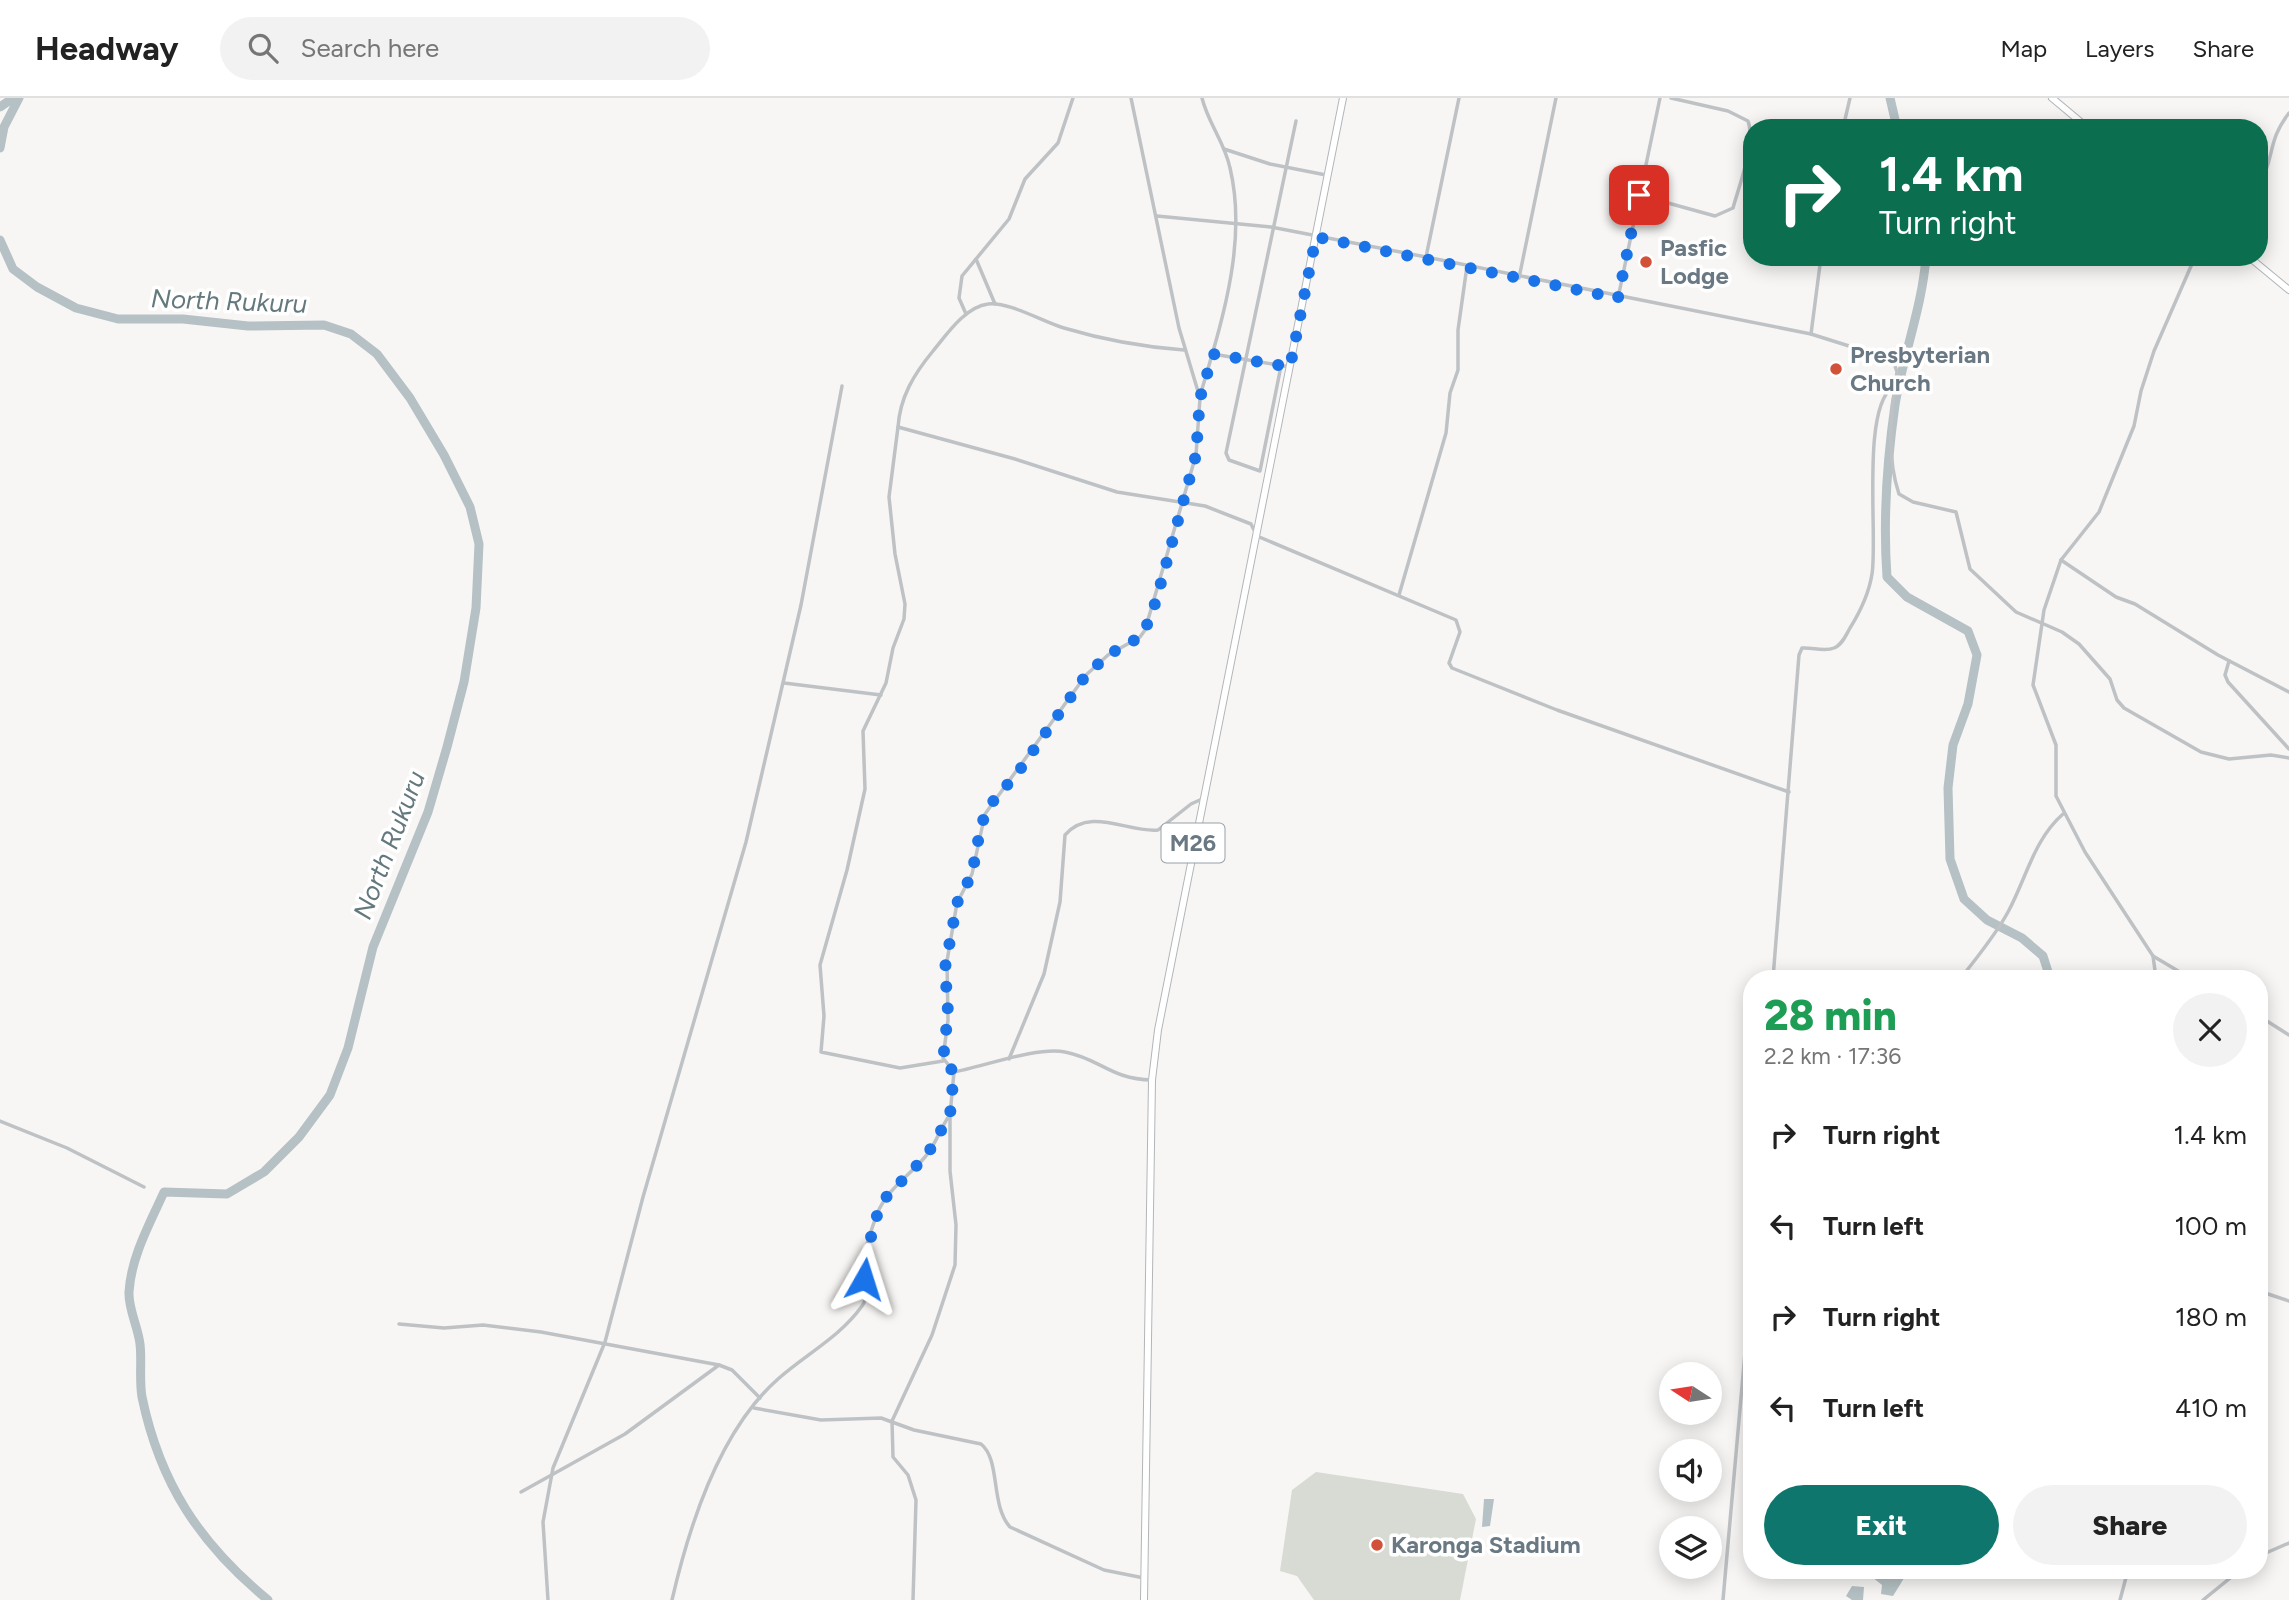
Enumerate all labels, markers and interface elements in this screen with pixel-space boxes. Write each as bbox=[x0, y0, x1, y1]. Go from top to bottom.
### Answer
search box bbox=[220, 17, 710, 80]
text: Headway bbox=[35, 29, 178, 68]
icon: search bbox=[244, 29, 282, 67]
text: Search here bbox=[300, 32, 439, 64]
text: Map bbox=[2000, 34, 2047, 63]
text: Layers bbox=[2085, 34, 2154, 63]
text: Share bbox=[2192, 34, 2254, 63]
text: 1.4 km bbox=[1879, 144, 2024, 203]
icon: right bbox=[1764, 147, 1855, 238]
pin bbox=[1609, 165, 1669, 225]
icon: arrive bbox=[1620, 176, 1658, 214]
text: Turn right bbox=[1879, 204, 2017, 242]
place label: Pasfic Lodge bbox=[1660, 233, 1729, 290]
marker: Pasfic Lodge bbox=[1638, 254, 1654, 270]
water label: North Rukuru bbox=[150, 282, 308, 320]
place label: Presbyterian Church bbox=[1850, 340, 1990, 397]
marker: Presbyterian Church bbox=[1828, 361, 1844, 377]
water label: North Rukuru bbox=[346, 766, 432, 924]
road number: M26 bbox=[1162, 824, 1224, 862]
text: 28 min bbox=[1764, 990, 1897, 1041]
button: close bbox=[2173, 993, 2247, 1067]
text: 2.2 km · 17:36 bbox=[1764, 1042, 1901, 1070]
icon: right bbox=[1764, 1116, 1802, 1154]
text: Turn right bbox=[1823, 1119, 1940, 1151]
text: 1.4 km bbox=[2174, 1119, 2247, 1151]
icon: left bbox=[1764, 1207, 1802, 1245]
text: Turn left bbox=[1823, 1210, 1924, 1242]
text: 100 m bbox=[2174, 1210, 2247, 1242]
position arrow bbox=[827, 1242, 901, 1316]
icon: right bbox=[1764, 1298, 1802, 1336]
text: Turn right bbox=[1823, 1301, 1940, 1333]
text: 180 m bbox=[2175, 1301, 2247, 1333]
north arrow bbox=[1659, 1362, 1722, 1424]
map controls bbox=[1659, 1362, 1722, 1579]
icon: left bbox=[1764, 1389, 1802, 1427]
text: Turn left bbox=[1823, 1392, 1924, 1424]
text: 410 m bbox=[2175, 1392, 2247, 1424]
button: sound bbox=[1659, 1439, 1722, 1502]
button: Exit bbox=[1764, 1485, 1999, 1565]
button: Share bbox=[2013, 1485, 2247, 1565]
button: layers bbox=[1659, 1516, 1722, 1579]
place label: Karonga Stadium bbox=[1391, 1530, 1581, 1559]
marker: Karonga Stadium bbox=[1369, 1537, 1385, 1553]

